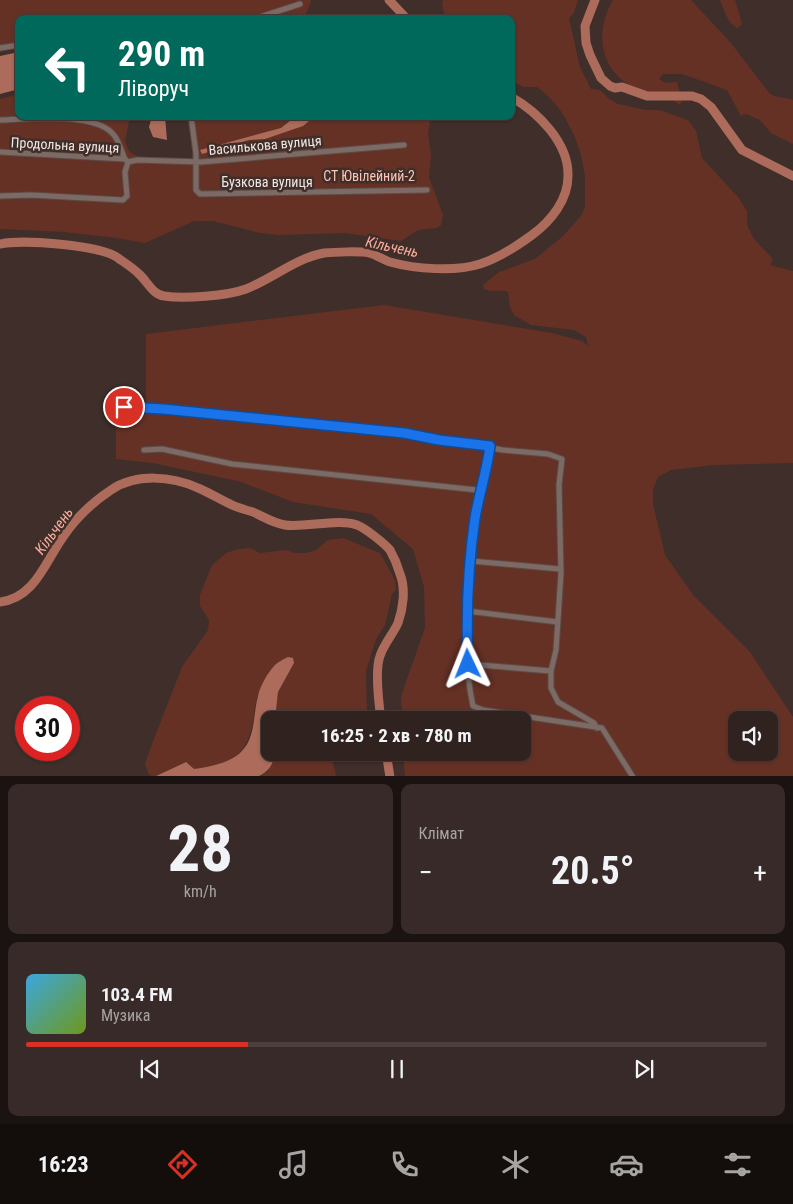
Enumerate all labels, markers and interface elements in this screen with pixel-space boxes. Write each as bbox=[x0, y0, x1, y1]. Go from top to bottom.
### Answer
text: 290 m bbox=[118, 34, 205, 75]
icon: left bbox=[35, 35, 100, 100]
text: Ліворуч bbox=[118, 76, 189, 101]
street label: Василькова вулиця bbox=[208, 132, 322, 158]
street label: Продольна вулиця bbox=[10, 134, 120, 156]
park label: СT Ювілейний-2 bbox=[323, 168, 415, 184]
street label: Бузкова вулиця bbox=[221, 174, 313, 190]
water label: Кільчень bbox=[364, 233, 420, 261]
pin bbox=[103, 386, 145, 428]
icon: arrive bbox=[110, 393, 138, 421]
water label: Кільчень bbox=[31, 504, 77, 558]
position arrow bbox=[441, 637, 493, 689]
speed limit sign: 30 bbox=[15, 696, 80, 761]
map controls bbox=[728, 711, 778, 761]
button: sound bbox=[728, 711, 778, 761]
text: 16:25 · 2 хв · 780 m bbox=[320, 724, 472, 747]
text: 28 bbox=[167, 811, 233, 887]
text: Клімат bbox=[419, 824, 464, 843]
text: 20.5° bbox=[551, 849, 635, 893]
text: − bbox=[419, 856, 433, 889]
text: + bbox=[753, 856, 767, 889]
text: km/h bbox=[184, 882, 217, 901]
text: 103.4 FM bbox=[101, 983, 173, 1006]
text: Музика bbox=[101, 1006, 150, 1025]
icon: previous bbox=[136, 1055, 164, 1083]
icon: pause bbox=[383, 1055, 411, 1083]
icon: next bbox=[630, 1055, 658, 1083]
icon: directions bbox=[165, 1147, 200, 1182]
icon: music bbox=[276, 1147, 311, 1182]
icon: phone bbox=[387, 1147, 422, 1182]
icon: climate bbox=[498, 1147, 533, 1182]
icon: car bbox=[609, 1147, 644, 1182]
icon: filters bbox=[720, 1147, 755, 1182]
text: 16:23 bbox=[38, 1152, 89, 1177]

